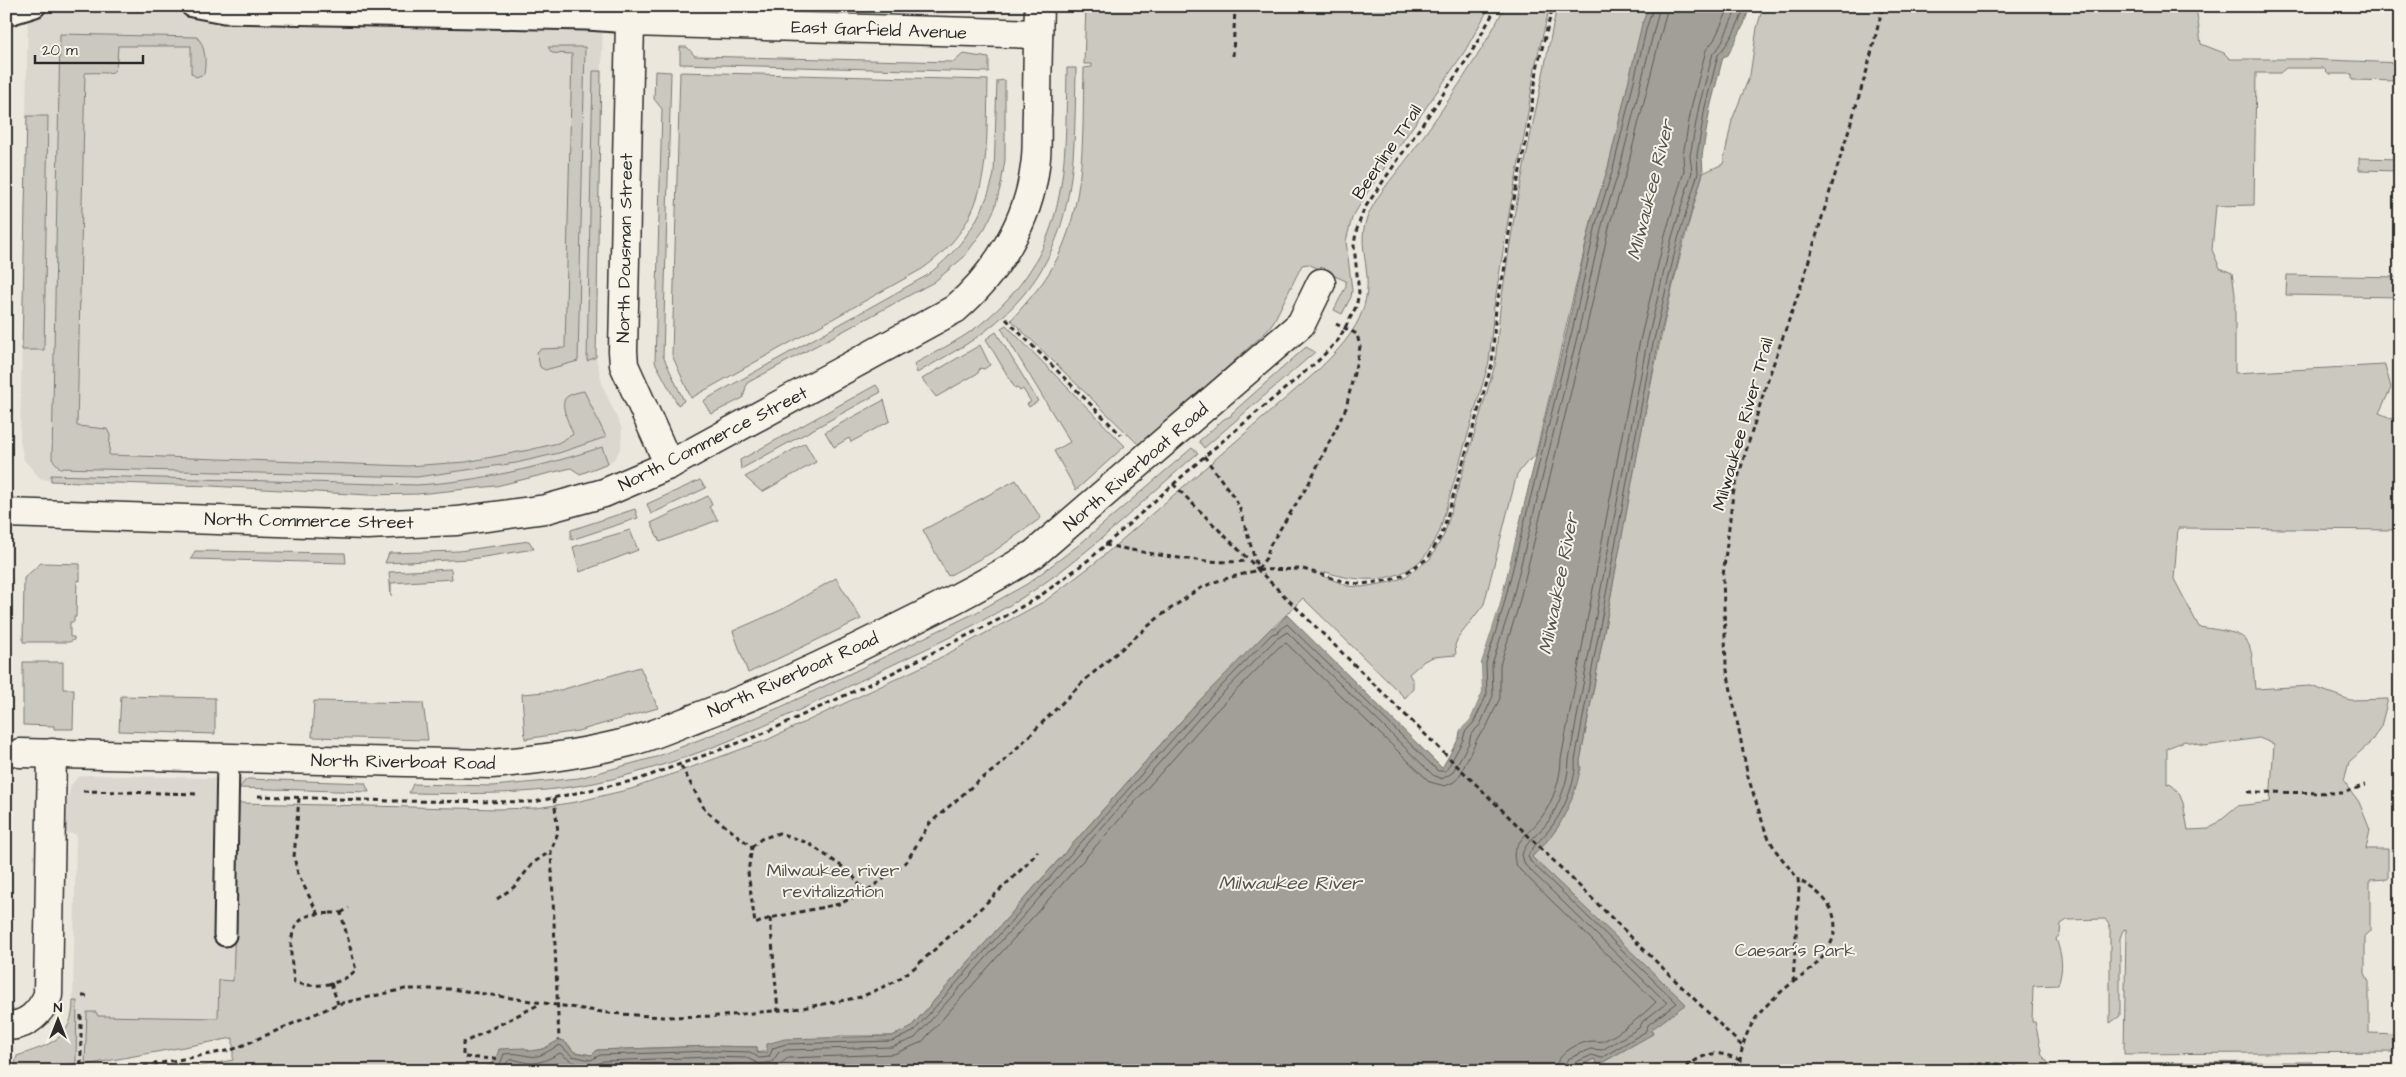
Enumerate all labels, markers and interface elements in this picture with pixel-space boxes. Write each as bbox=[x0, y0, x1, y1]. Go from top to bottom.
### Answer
street label: East Garfield Avenue bbox=[791, 14, 968, 46]
scale bar bbox=[35, 32, 142, 64]
text: 20 m bbox=[42, 40, 78, 61]
street label: Beerline Trail bbox=[1346, 99, 1428, 204]
water label: Milwaukee River bbox=[1621, 115, 1682, 263]
street label: North Dousman Street bbox=[611, 152, 639, 343]
street label: Milwaukee River Trail bbox=[1706, 335, 1780, 513]
street label: North Commerce Street bbox=[614, 380, 812, 498]
street label: North Riverboat Road bbox=[1058, 397, 1214, 537]
street label: North Commerce Street bbox=[204, 507, 415, 535]
water label: Milwaukee River bbox=[1532, 509, 1586, 657]
street label: North Riverboat Road bbox=[704, 626, 882, 724]
street label: North Riverboat Road bbox=[311, 748, 495, 776]
park label: Milwaukee river revitalization bbox=[767, 858, 899, 904]
water label: Milwaukee River bbox=[1218, 870, 1364, 897]
park label: Caesar's Park bbox=[1735, 938, 1855, 963]
north arrow bbox=[32, 994, 82, 1044]
text: N bbox=[54, 998, 63, 1018]

